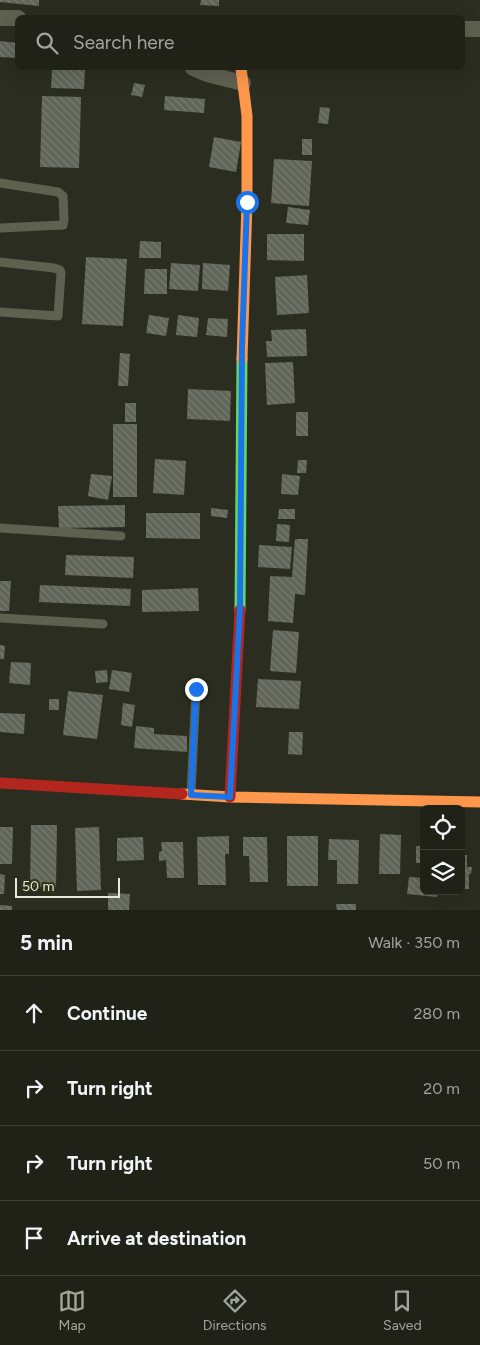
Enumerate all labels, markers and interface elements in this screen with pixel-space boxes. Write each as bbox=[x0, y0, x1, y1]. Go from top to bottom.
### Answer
search box bbox=[15, 15, 465, 70]
icon: search bbox=[33, 29, 61, 57]
text: Search here bbox=[73, 31, 175, 54]
route start bbox=[236, 191, 259, 214]
route end bbox=[185, 678, 208, 701]
map controls bbox=[420, 805, 465, 895]
button: locate bbox=[420, 805, 465, 850]
button: layers bbox=[420, 850, 465, 895]
scale bar bbox=[15, 875, 120, 898]
text: 50 m bbox=[22, 878, 54, 895]
text: 5 min bbox=[20, 930, 73, 955]
text: Walk · 350 m bbox=[368, 933, 460, 952]
icon: ahead bbox=[20, 999, 48, 1027]
text: Continue bbox=[67, 1002, 147, 1025]
text: 280 m bbox=[413, 1004, 460, 1023]
icon: right bbox=[20, 1074, 48, 1102]
text: Turn right bbox=[67, 1077, 153, 1100]
text: 20 m bbox=[423, 1079, 460, 1098]
icon: right bbox=[20, 1149, 48, 1177]
text: Turn right bbox=[67, 1152, 153, 1175]
text: 50 m bbox=[423, 1154, 460, 1173]
icon: arrive bbox=[20, 1224, 48, 1252]
text: Arrive at destination bbox=[67, 1227, 246, 1250]
tab: Map bbox=[58, 1287, 86, 1334]
tab: Directions bbox=[203, 1287, 267, 1334]
tab: Saved bbox=[383, 1287, 422, 1334]

